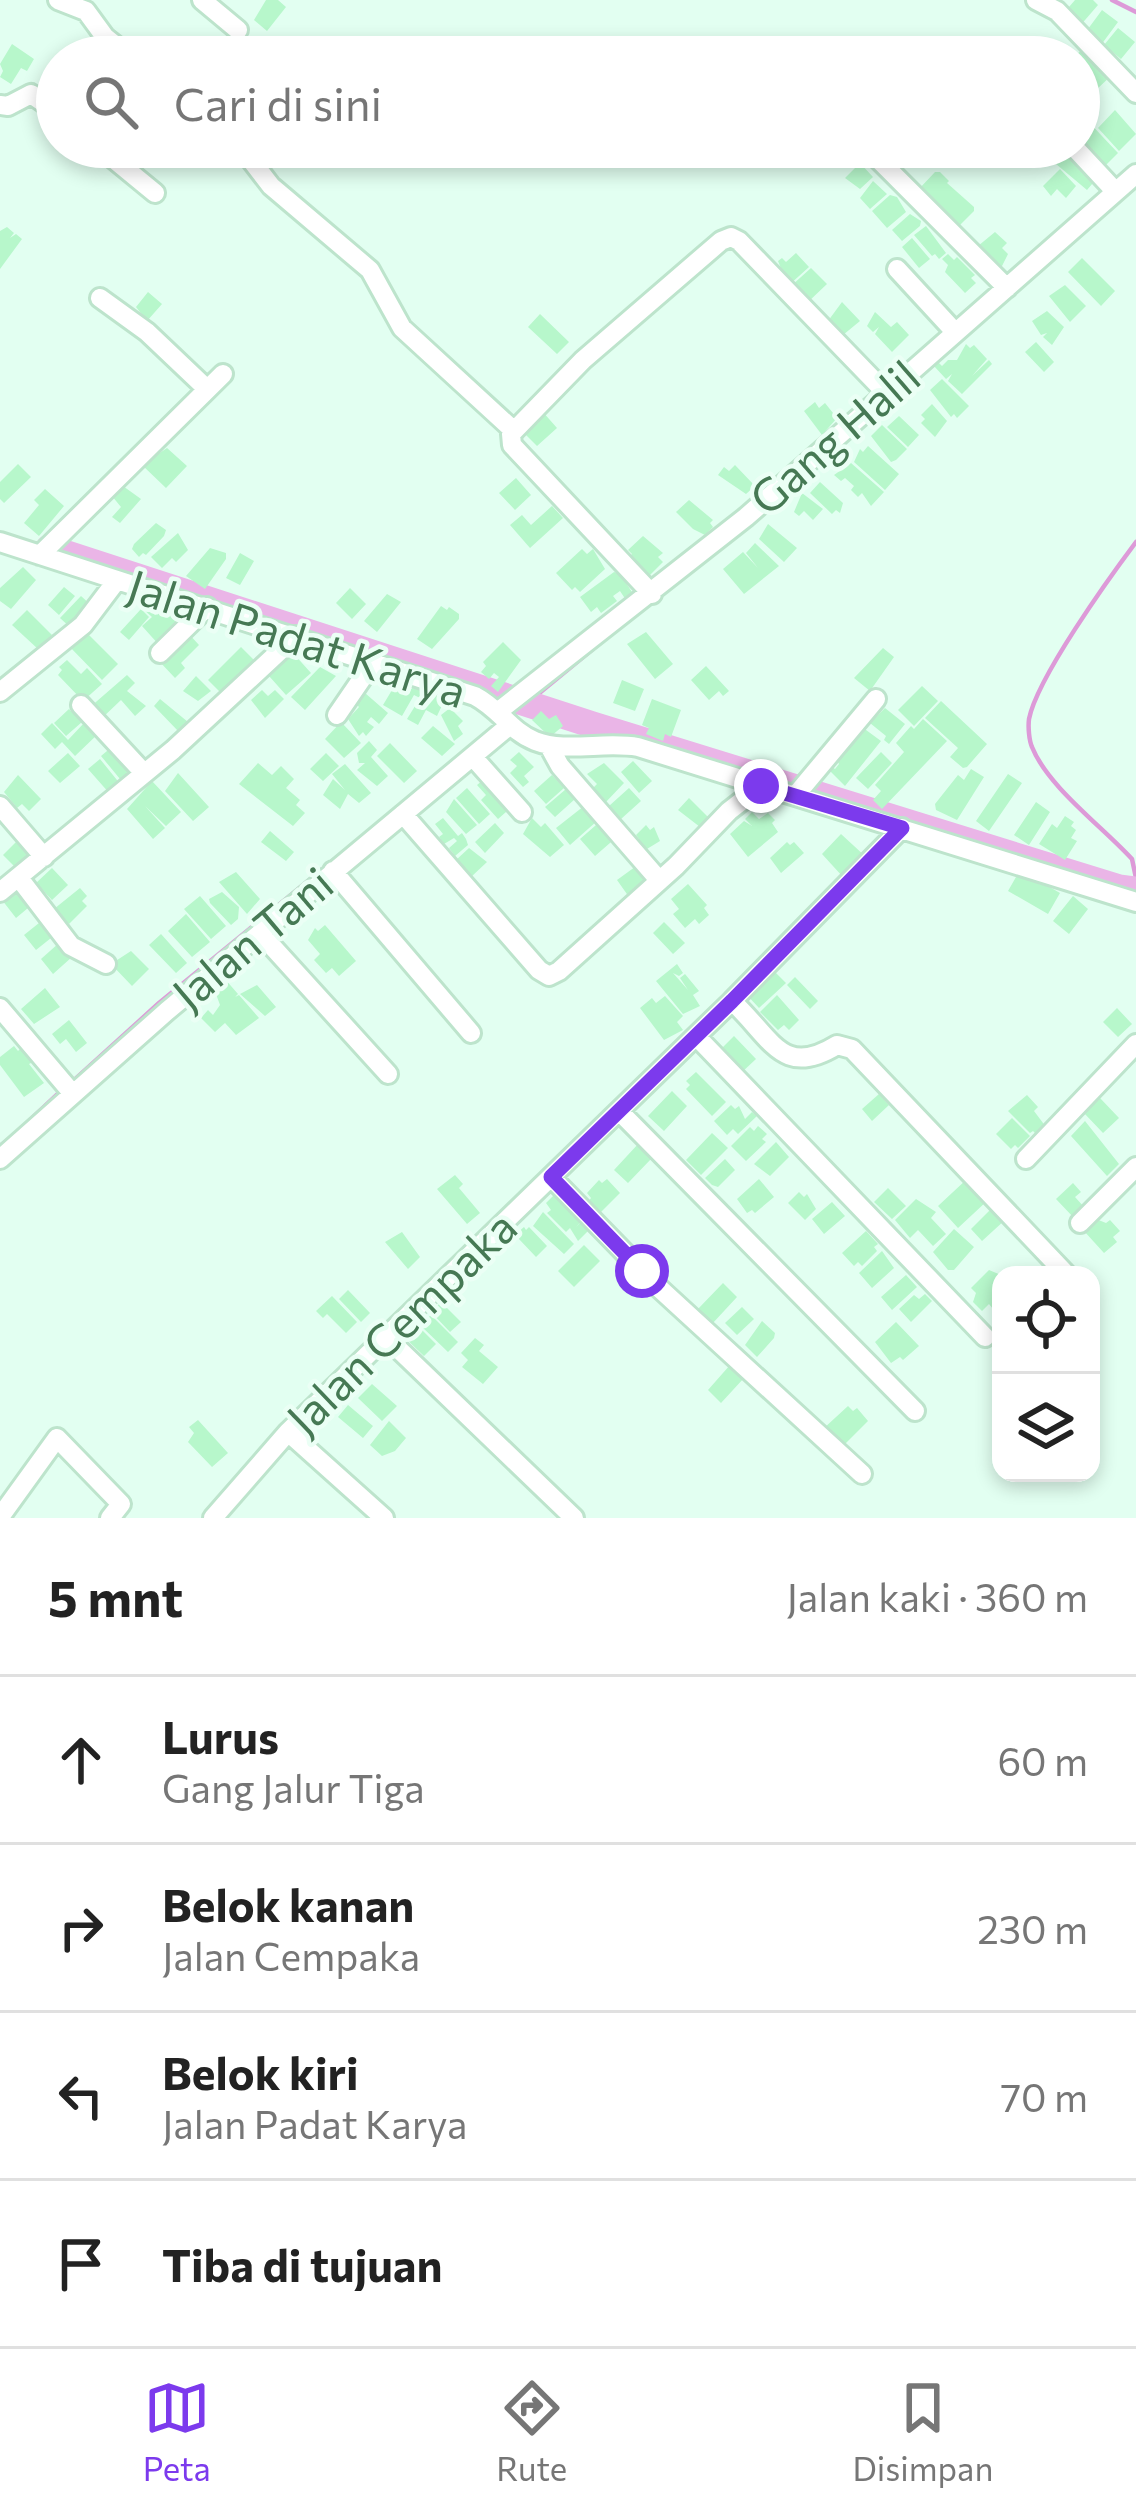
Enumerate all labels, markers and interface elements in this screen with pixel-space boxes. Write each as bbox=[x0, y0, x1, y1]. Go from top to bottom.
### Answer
search box bbox=[36, 36, 1100, 168]
icon: search bbox=[78, 69, 144, 135]
text: Cari di sini bbox=[174, 75, 382, 130]
street label: Gang Halil bbox=[737, 347, 930, 525]
street label: Jalan Padat Karya bbox=[122, 556, 474, 717]
route end bbox=[734, 759, 788, 813]
street label: Jalan Tani bbox=[160, 854, 343, 1020]
street label: Jalan Cempaka bbox=[274, 1198, 527, 1444]
route start bbox=[615, 1244, 669, 1298]
map controls bbox=[992, 1266, 1100, 1482]
button: locate bbox=[992, 1266, 1100, 1374]
button: layers bbox=[992, 1374, 1100, 1482]
text: 5 mnt bbox=[48, 1565, 183, 1628]
text: Jalan kaki · 360 m bbox=[786, 1572, 1088, 1620]
text: Lurus bbox=[162, 1708, 279, 1763]
icon: ahead bbox=[48, 1727, 114, 1793]
text: 60 m bbox=[997, 1736, 1088, 1784]
text: Gang Jalur Tiga bbox=[162, 1763, 425, 1811]
text: Belok kanan bbox=[162, 1876, 414, 1931]
icon: right bbox=[48, 1895, 114, 1961]
text: 230 m bbox=[977, 1904, 1088, 1952]
text: Jalan Cempaka bbox=[162, 1931, 420, 1979]
text: Belok kiri bbox=[162, 2044, 359, 2099]
icon: left bbox=[48, 2063, 114, 2129]
text: 70 m bbox=[1001, 2072, 1088, 2120]
text: Jalan Padat Karya bbox=[162, 2099, 467, 2147]
icon: arrive bbox=[48, 2231, 114, 2297]
text: Tiba di tujuan bbox=[162, 2236, 443, 2291]
tab: Peta bbox=[143, 2375, 211, 2488]
tab: Rute bbox=[496, 2375, 567, 2488]
tab: Disimpan bbox=[853, 2375, 993, 2488]

